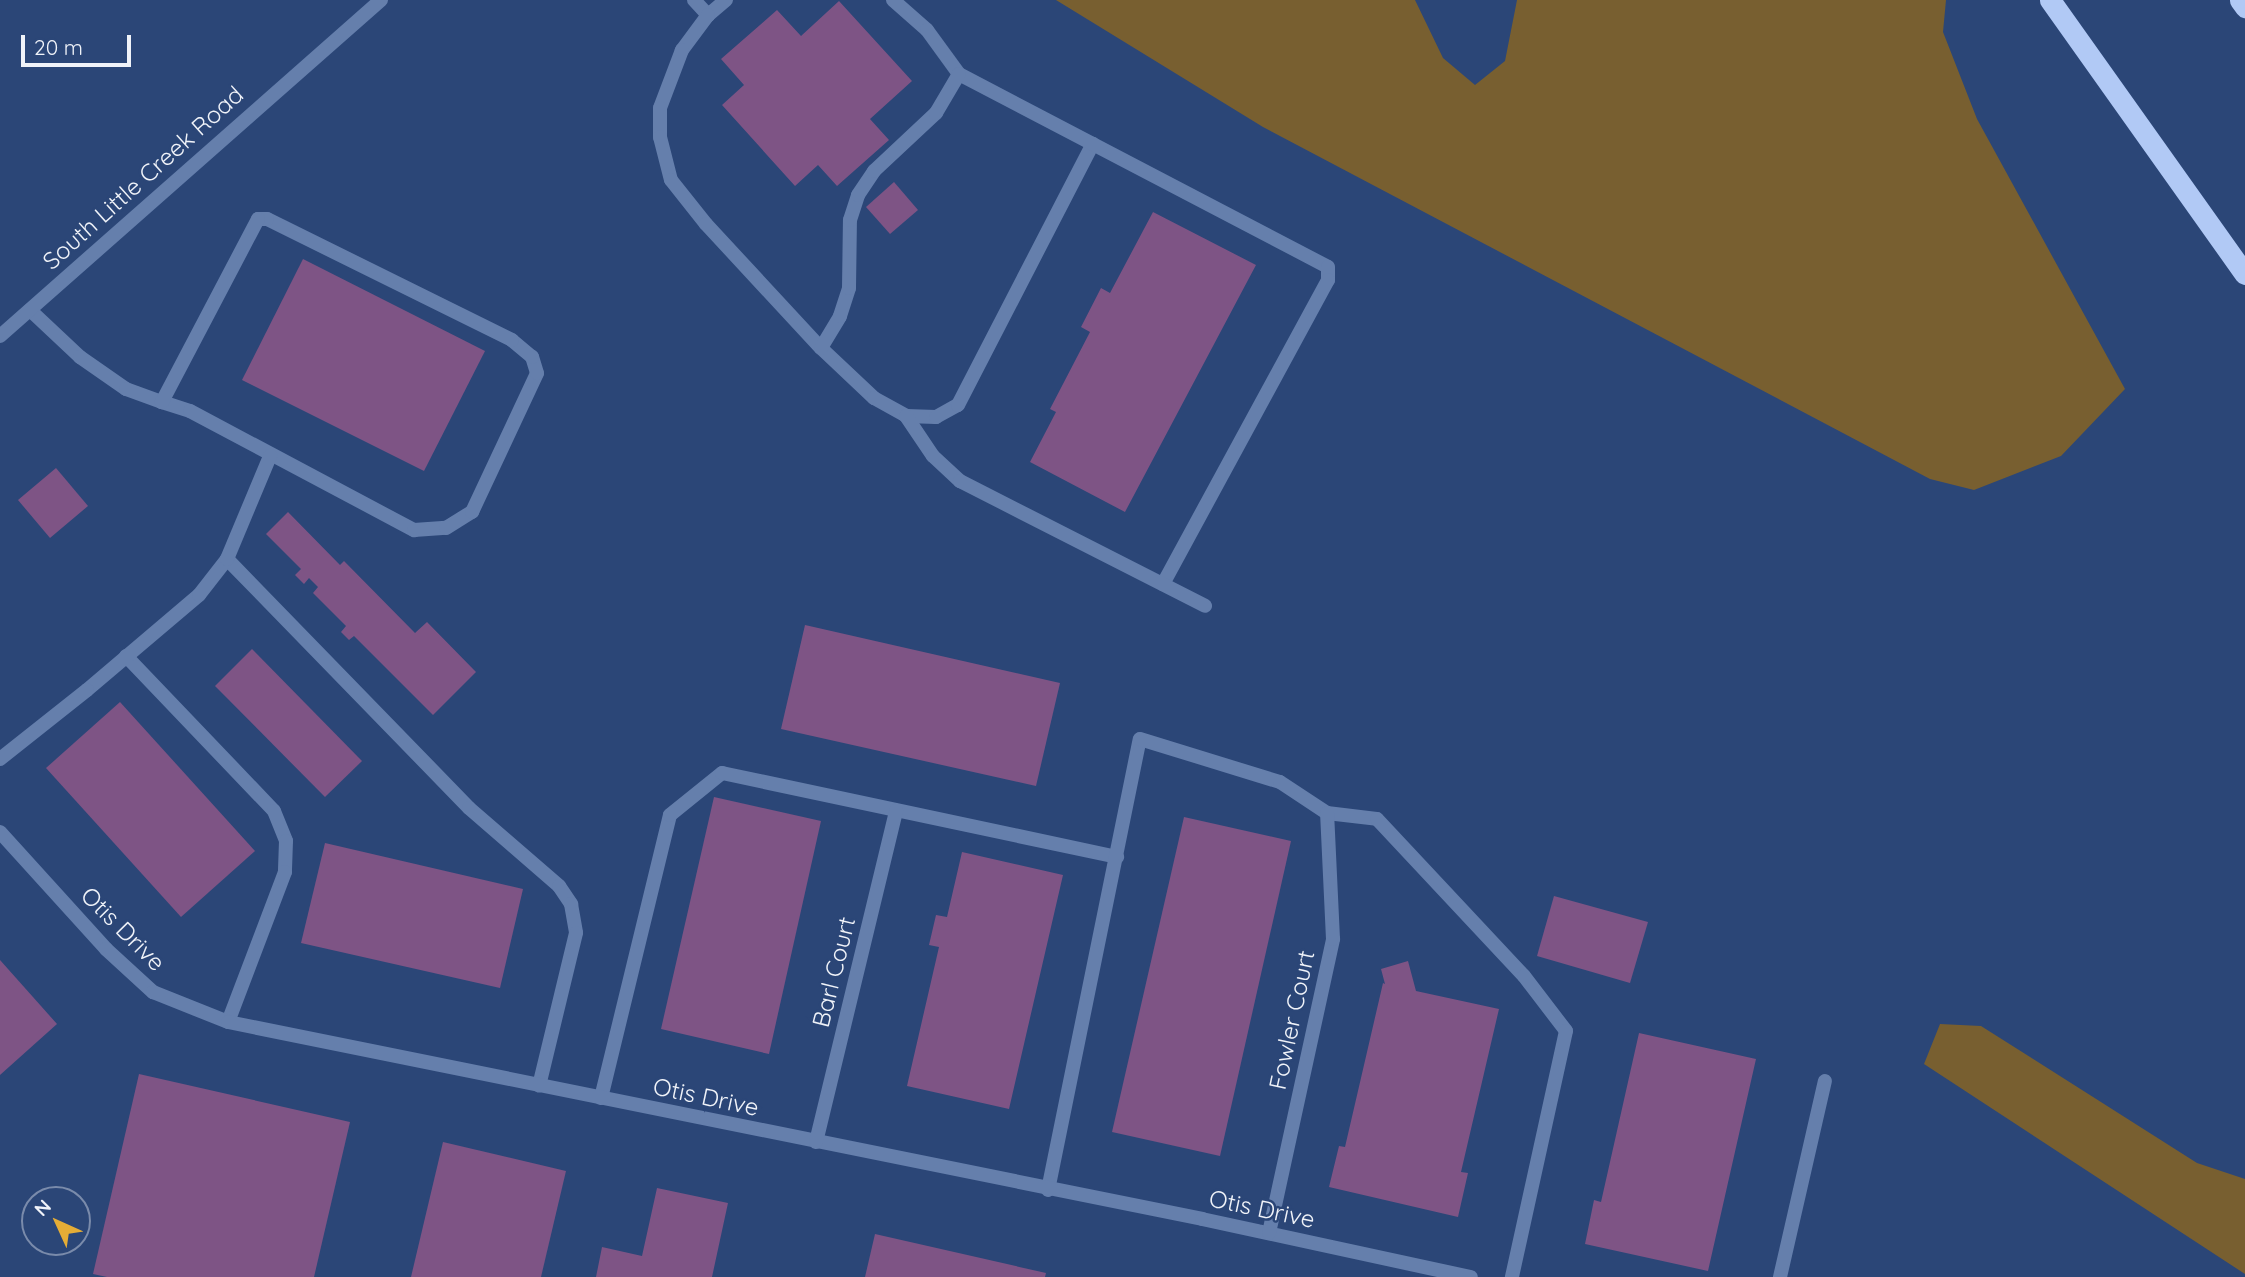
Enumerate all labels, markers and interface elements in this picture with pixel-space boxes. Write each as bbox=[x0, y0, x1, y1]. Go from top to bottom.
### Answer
scale bar bbox=[24, 21, 135, 65]
text: 20 m bbox=[34, 34, 83, 60]
street label: South Little Creek Road bbox=[37, 80, 249, 276]
street label: Otis Drive bbox=[75, 881, 171, 977]
street label: Barl Court bbox=[806, 914, 862, 1030]
street label: Fowler Court bbox=[1263, 948, 1321, 1092]
street label: Otis Drive bbox=[651, 1072, 761, 1122]
street label: Otis Drive bbox=[1207, 1184, 1317, 1234]
north arrow bbox=[21, 1186, 91, 1256]
text: N bbox=[29, 1194, 56, 1221]

